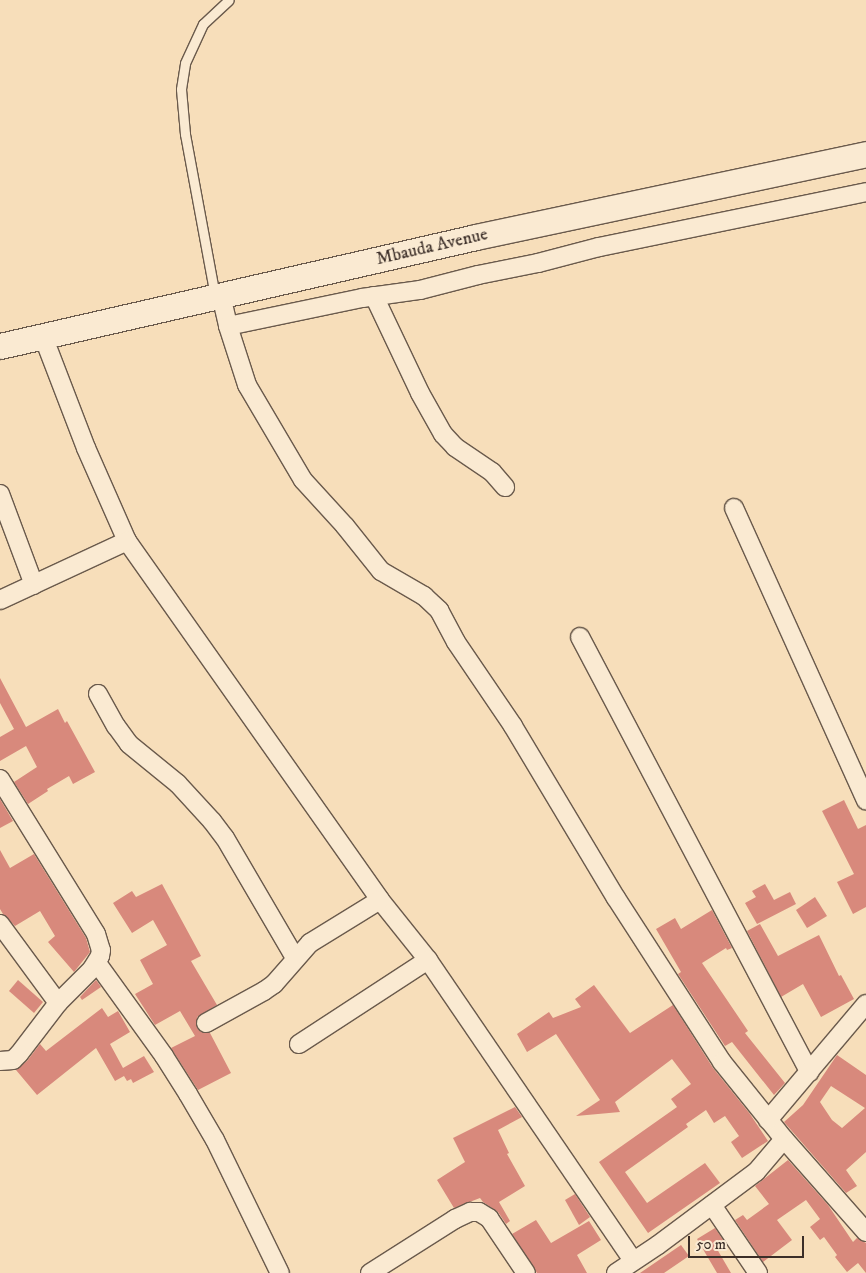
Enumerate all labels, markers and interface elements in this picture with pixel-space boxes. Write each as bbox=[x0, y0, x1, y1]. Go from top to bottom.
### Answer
street label: Mbauda Avenue bbox=[374, 224, 490, 270]
scale bar bbox=[691, 1226, 807, 1258]
text: 50 m bbox=[696, 1235, 726, 1254]

